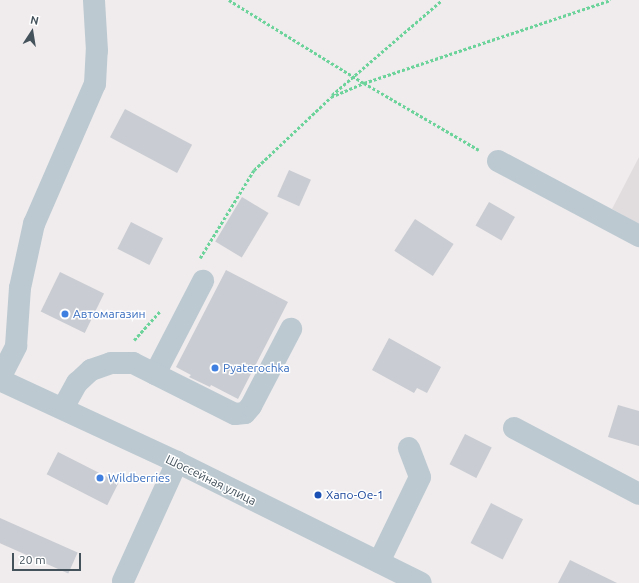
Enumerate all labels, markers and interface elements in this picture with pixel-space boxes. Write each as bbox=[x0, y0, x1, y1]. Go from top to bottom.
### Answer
north arrow bbox=[12, 12, 52, 52]
text: N bbox=[29, 14, 40, 27]
place label: Автомагазин bbox=[73, 307, 146, 321]
marker: Автомагазин bbox=[60, 309, 70, 319]
place label: Pyaterochka bbox=[223, 361, 290, 375]
marker: Pyaterochka bbox=[210, 363, 220, 373]
street label: Шоссейная улица bbox=[163, 452, 259, 508]
place label: Wildberries bbox=[108, 471, 170, 485]
marker: Wildberries bbox=[95, 473, 105, 483]
place label: Хапо-Ое-1 bbox=[326, 488, 384, 502]
marker: Хапо-Ое-1 bbox=[313, 490, 323, 500]
scale bar bbox=[14, 545, 83, 571]
text: 20 m bbox=[19, 553, 46, 566]

